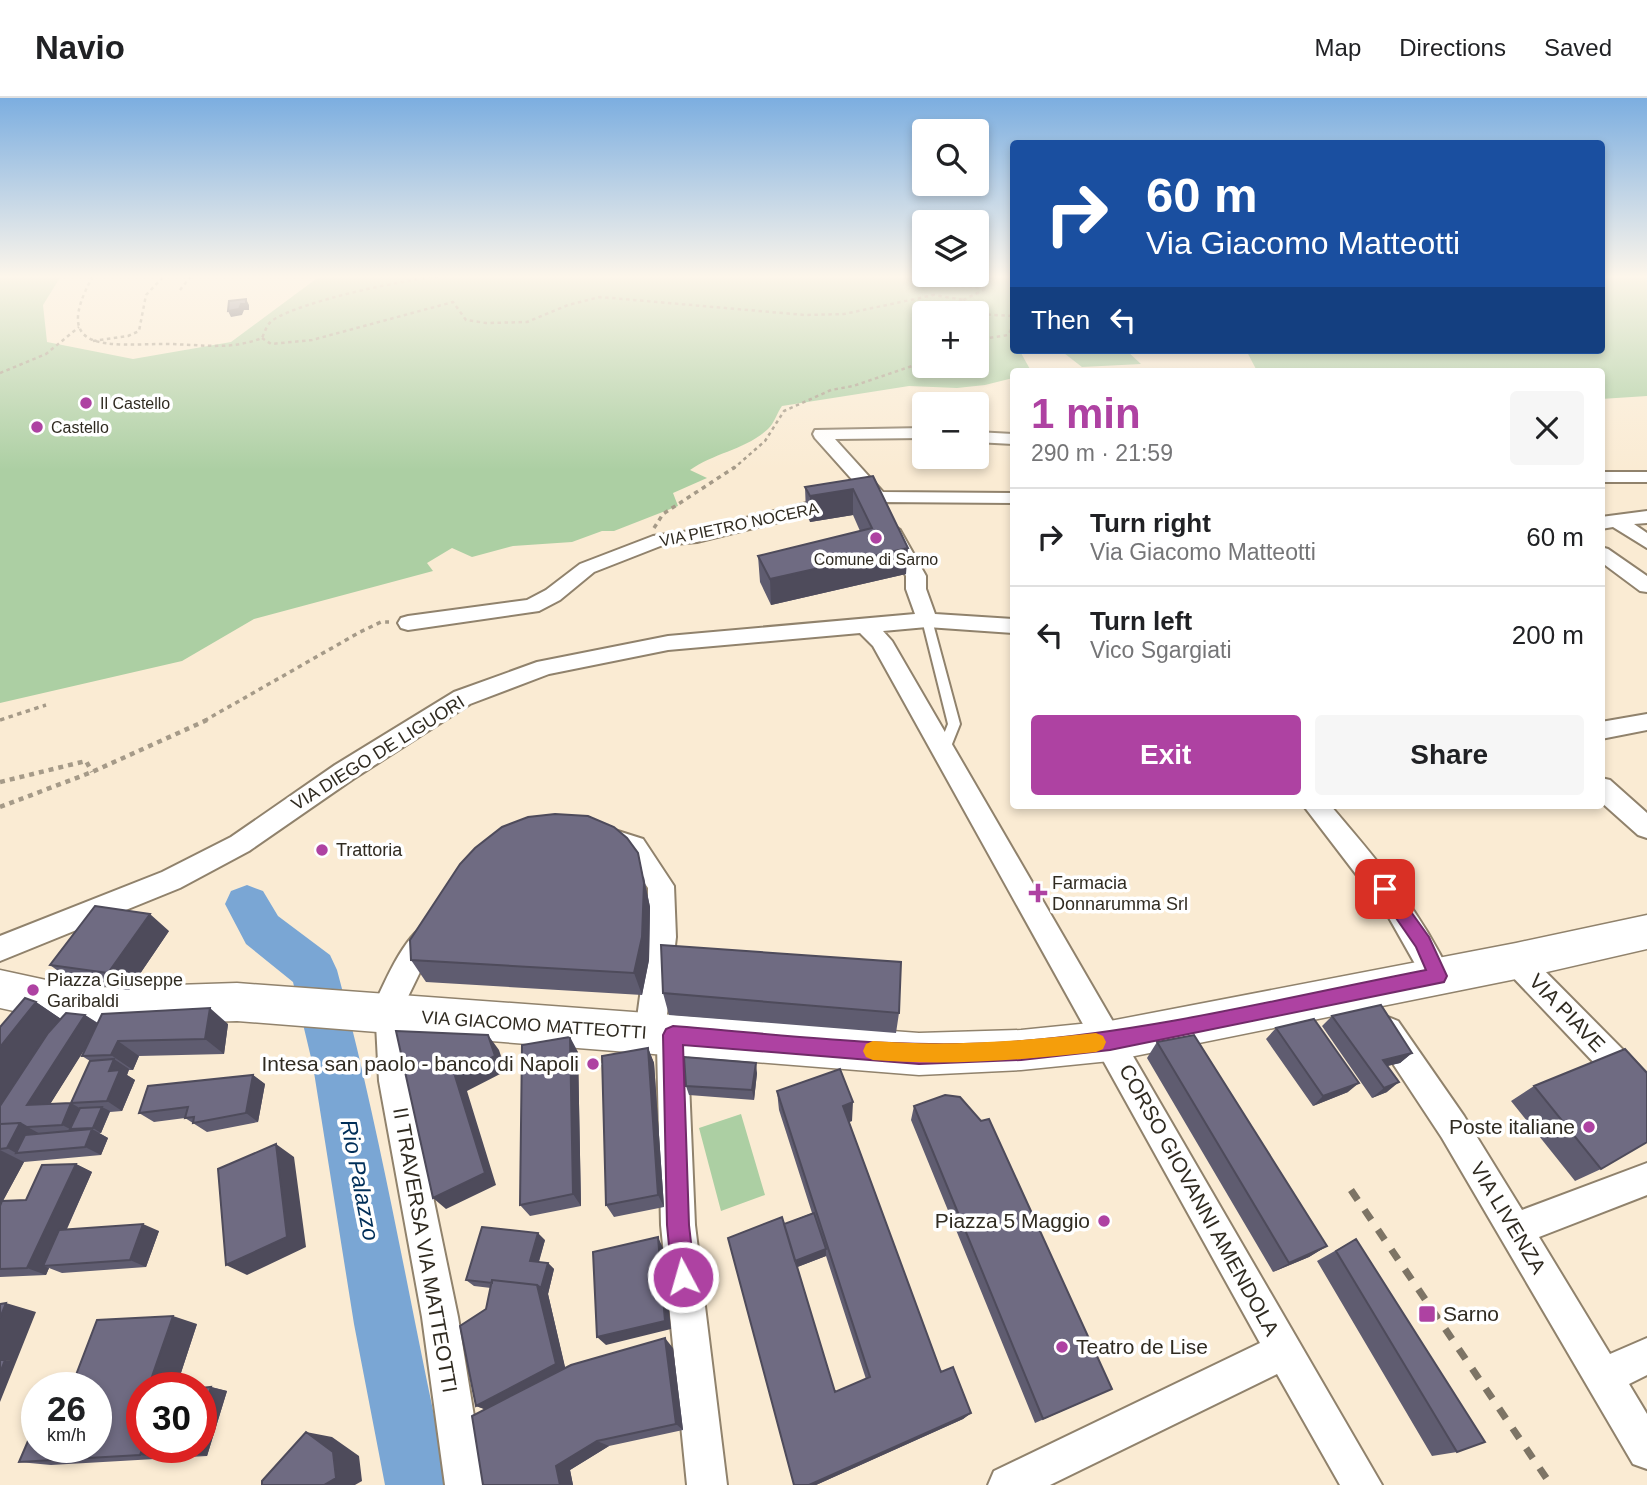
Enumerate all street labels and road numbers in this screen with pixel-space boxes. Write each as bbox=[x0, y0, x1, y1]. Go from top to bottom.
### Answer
street label: VIA PIETRO NOCERA bbox=[658, 499, 820, 550]
street label: VIA DIEGO DE LIGUORI bbox=[288, 692, 468, 814]
street label: VIA PIAVE bbox=[1525, 969, 1610, 1056]
street label: VIA GIACOMO MATTEOTTI bbox=[421, 1007, 647, 1043]
street label: CORSO GIOVANNI AMENDOLA bbox=[1115, 1060, 1284, 1339]
street label: II TRAVERSA VIA MATTEOTTI bbox=[389, 1105, 462, 1394]
street label: VIA LIVENZA bbox=[1466, 1158, 1551, 1278]

